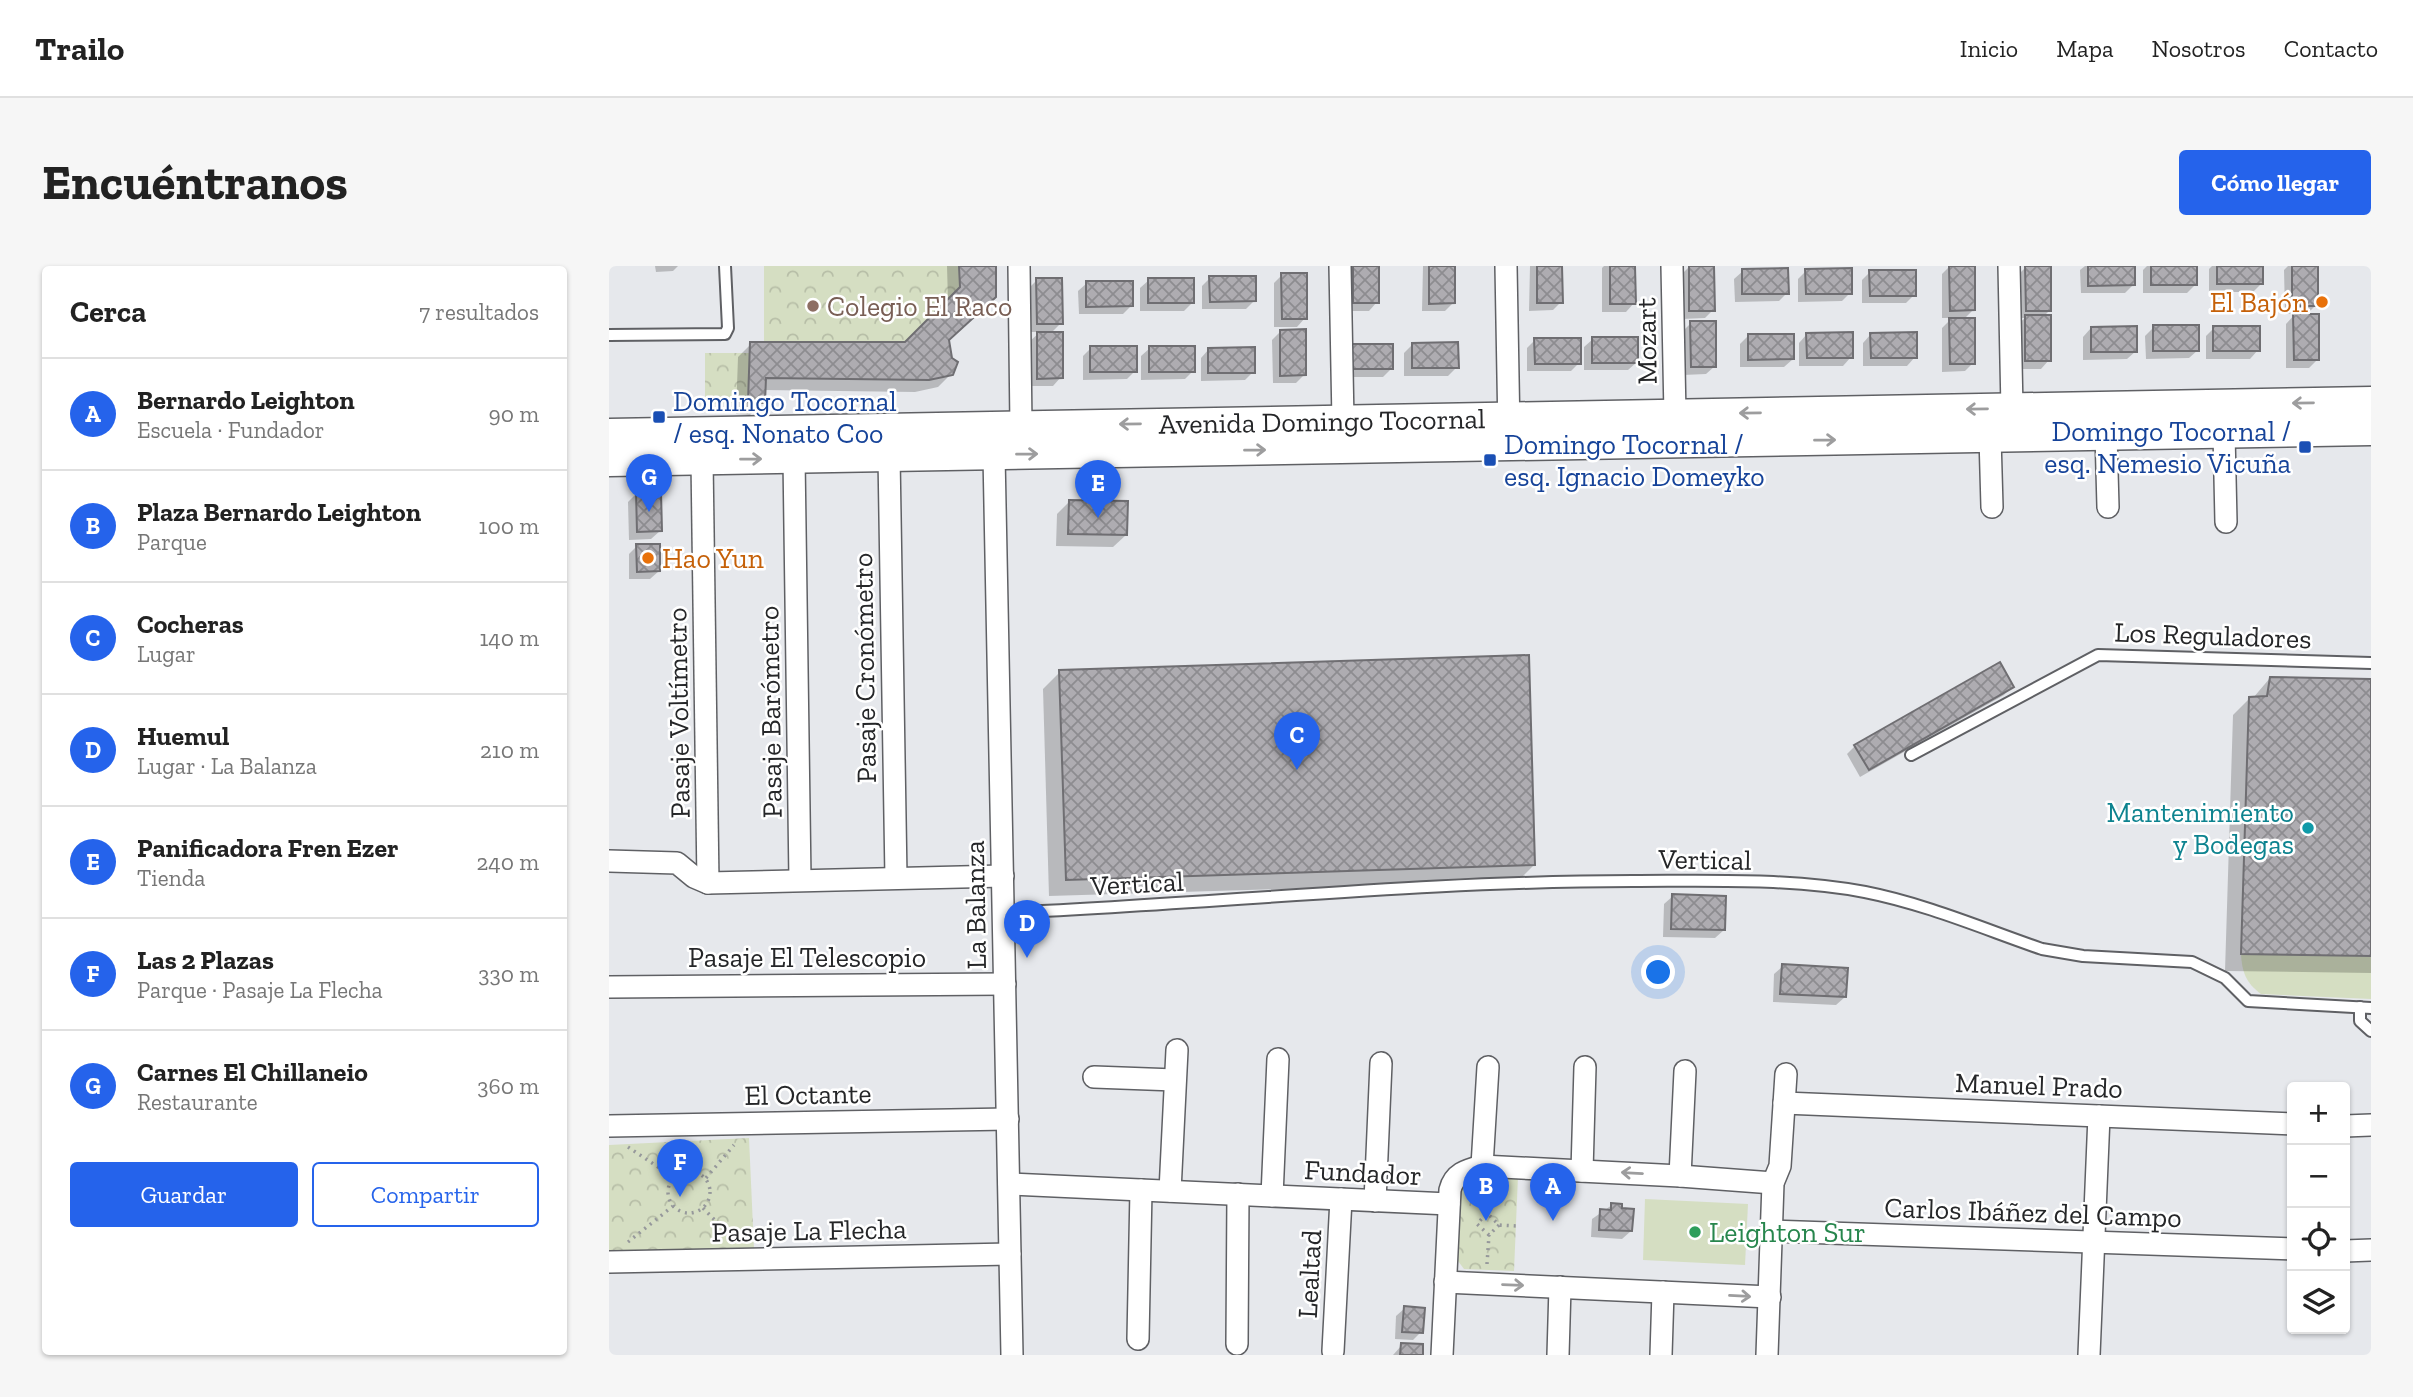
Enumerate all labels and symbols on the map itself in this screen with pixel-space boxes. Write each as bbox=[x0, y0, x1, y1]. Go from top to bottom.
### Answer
place label: El Bajón bbox=[2210, 286, 2308, 319]
place label: Colegio El Raco bbox=[827, 290, 1012, 323]
marker: El Bajón bbox=[2314, 294, 2330, 310]
street label: Mozart bbox=[1629, 297, 1664, 385]
marker: Colegio El Raco bbox=[805, 298, 821, 314]
place label: Domingo Tocornal / esq. Nonato Coo bbox=[673, 385, 897, 450]
one-way arrow bbox=[2292, 397, 2315, 410]
street label: Avenida Domingo Tocornal bbox=[1158, 402, 1486, 441]
one-way arrow bbox=[1966, 403, 1989, 416]
one-way arrow bbox=[1739, 406, 1762, 420]
marker: Domingo Tocornal / esq. Nonato Coo bbox=[651, 409, 667, 425]
place label: Domingo Tocornal / esq. Nemesio Vicuña bbox=[2044, 415, 2291, 480]
one-way arrow bbox=[1119, 418, 1142, 431]
place label: Domingo Tocornal / esq. Ignacio Domeyko bbox=[1504, 428, 1765, 493]
one-way arrow bbox=[1813, 433, 1836, 447]
marker: Domingo Tocornal / esq. Nemesio Vicuña bbox=[2297, 439, 2313, 455]
one-way arrow bbox=[1243, 443, 1266, 457]
one-way arrow bbox=[1015, 447, 1038, 461]
one-way arrow bbox=[739, 452, 762, 466]
marker: Domingo Tocornal / esq. Ignacio Domeyko bbox=[1482, 452, 1498, 468]
pin: G bbox=[626, 454, 672, 512]
pin: E bbox=[1075, 460, 1121, 518]
place label: Hao Yun bbox=[662, 542, 764, 575]
marker: Hao Yun bbox=[640, 550, 656, 566]
street label: Pasaje Cronómetro bbox=[846, 553, 883, 783]
street label: Pasaje Barómetro bbox=[752, 606, 789, 818]
street label: Pasaje Voltímetro bbox=[660, 607, 697, 819]
street label: Los Reguladores bbox=[2114, 616, 2312, 655]
pin: C bbox=[1274, 712, 1320, 770]
place label: Mantenimiento y Bodegas bbox=[2107, 796, 2294, 861]
marker: Mantenimiento y Bodegas bbox=[2300, 820, 2316, 836]
street label: La Balanza bbox=[958, 840, 993, 970]
street label: Vertical bbox=[1657, 842, 1752, 877]
street label: Vertical bbox=[1089, 865, 1185, 902]
pin: D bbox=[1004, 900, 1050, 958]
street label: Pasaje El Telescopio bbox=[688, 941, 926, 974]
your location bbox=[1641, 955, 1675, 989]
street label: Manuel Prado bbox=[1955, 1066, 2123, 1105]
street label: El Octante bbox=[744, 1077, 872, 1112]
pin: F bbox=[657, 1139, 703, 1197]
street label: Fundador bbox=[1303, 1153, 1423, 1192]
pin: B bbox=[1463, 1163, 1509, 1221]
pin: A bbox=[1530, 1163, 1576, 1221]
one-way arrow bbox=[1621, 1167, 1644, 1180]
street label: Carlos Ibáñez del Campo bbox=[1884, 1191, 2182, 1234]
street label: Pasaje La Flecha bbox=[711, 1212, 907, 1249]
place label: Leighton Sur bbox=[1709, 1216, 1866, 1249]
marker: Leighton Sur bbox=[1687, 1224, 1703, 1240]
street label: Lealtad bbox=[1291, 1229, 1328, 1319]
one-way arrow bbox=[1501, 1279, 1524, 1292]
one-way arrow bbox=[1728, 1289, 1751, 1302]

